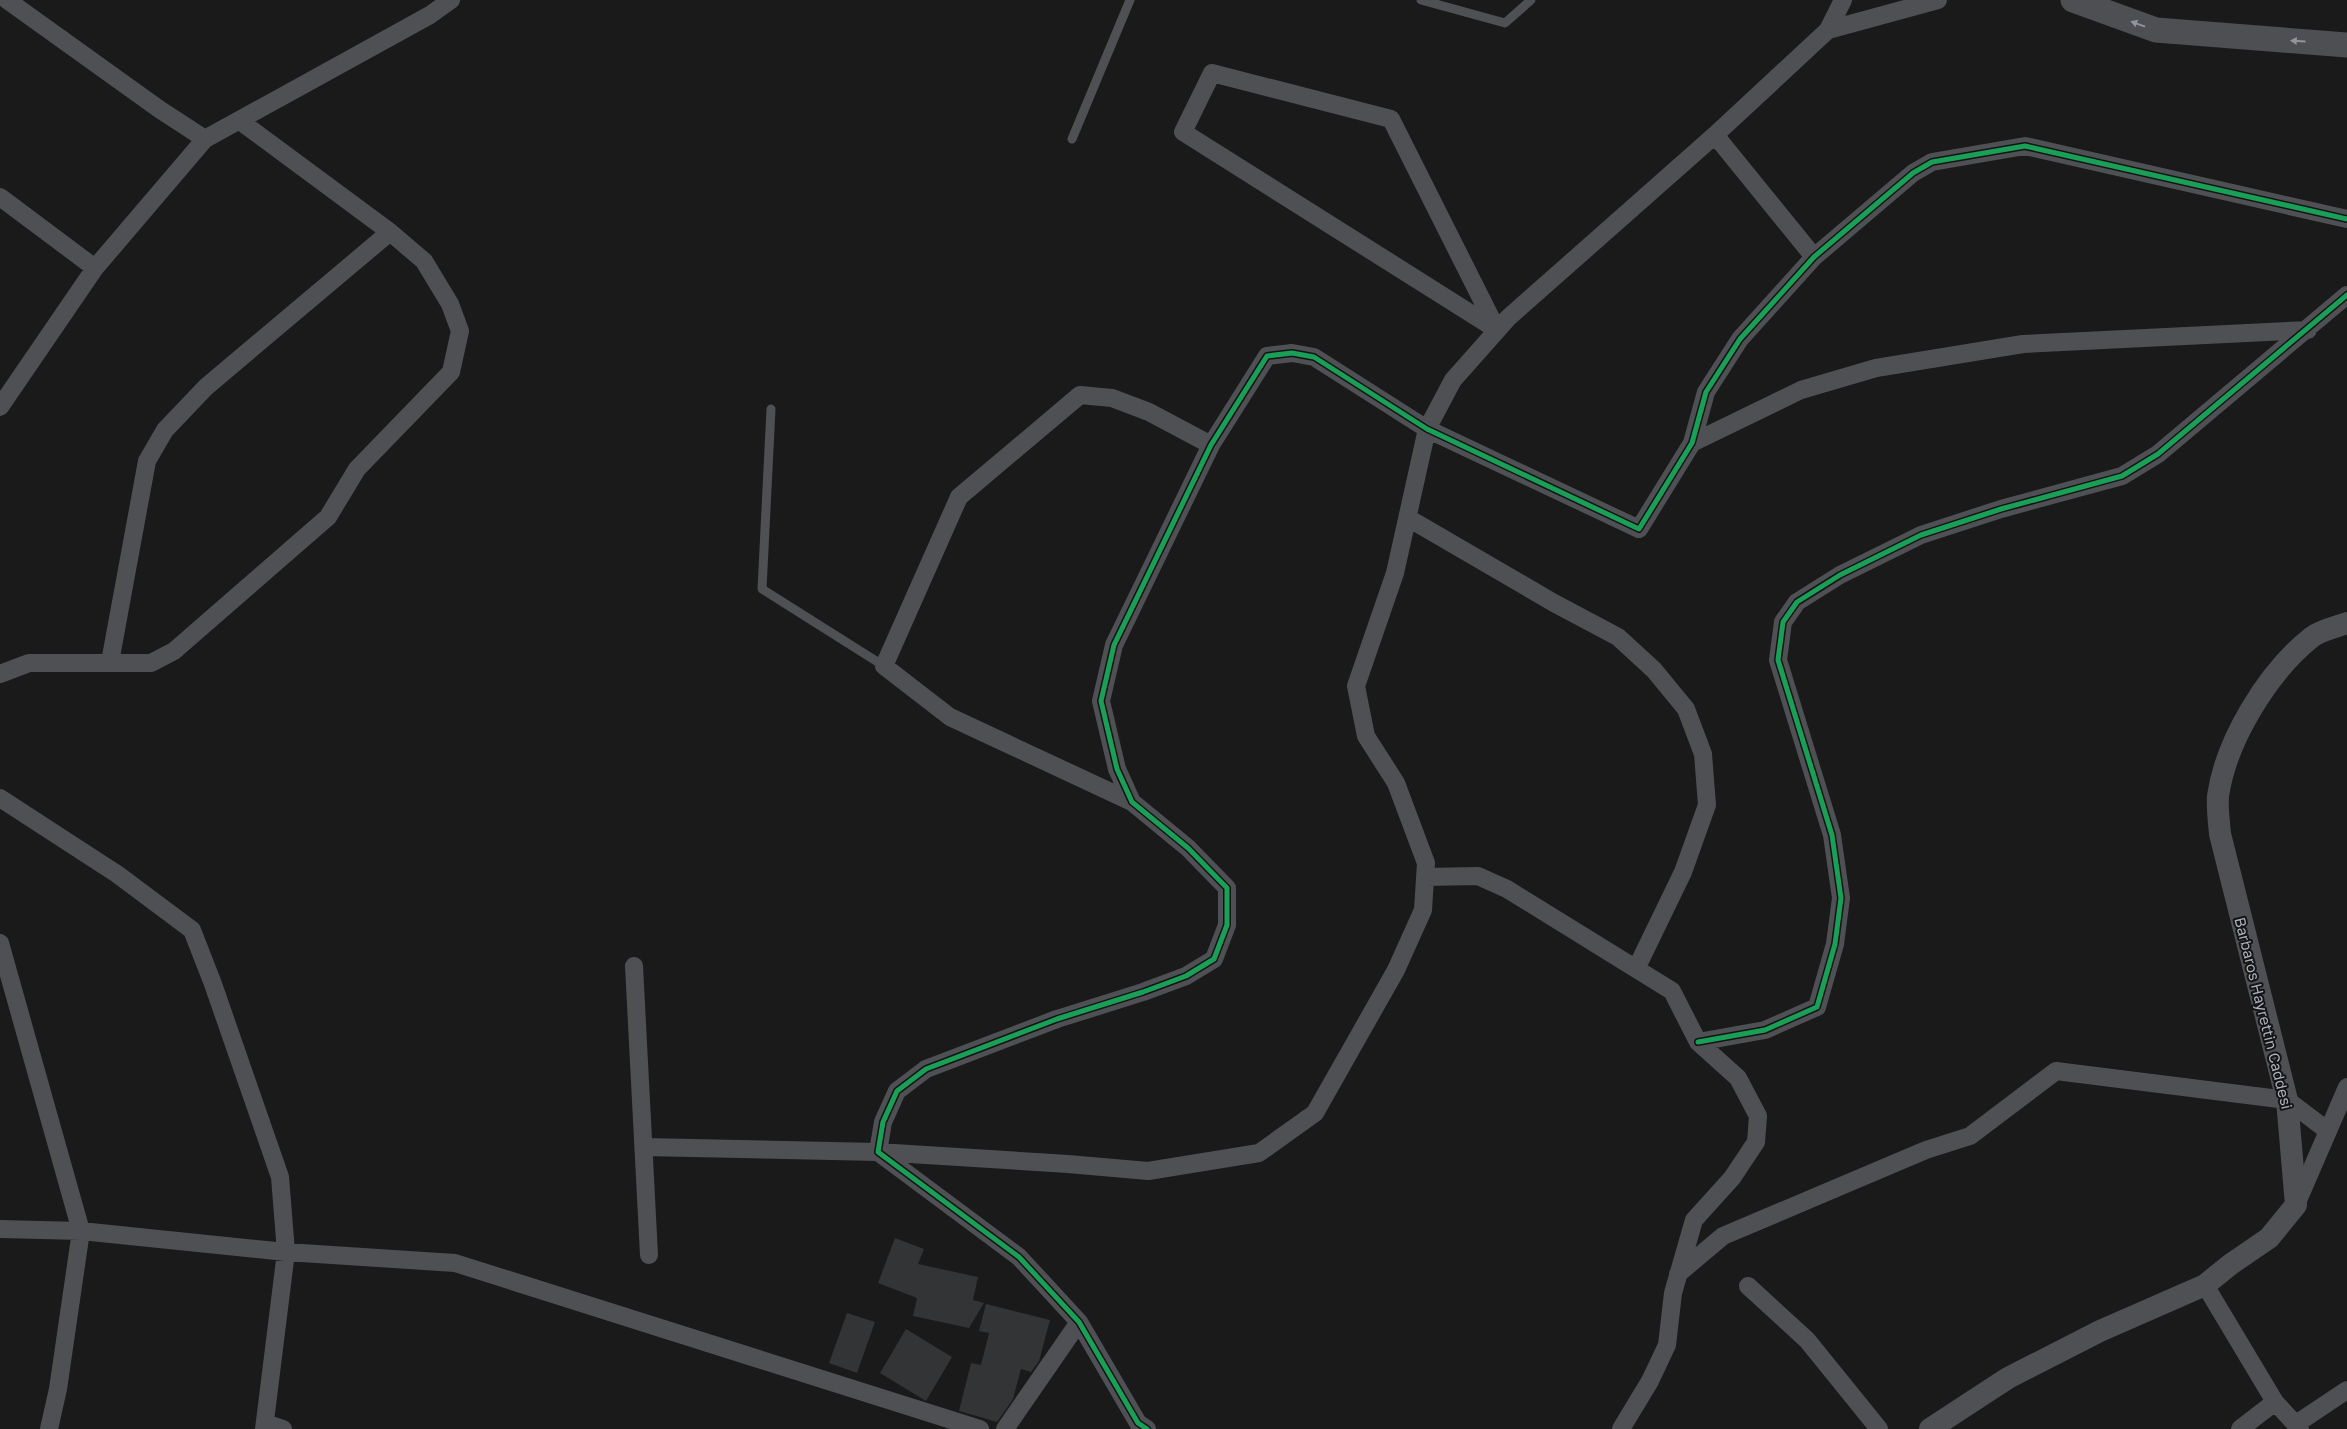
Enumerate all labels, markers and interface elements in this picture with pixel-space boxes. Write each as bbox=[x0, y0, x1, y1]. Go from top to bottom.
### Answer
one-way arrow bbox=[2130, 20, 2145, 27]
one-way arrow bbox=[2290, 37, 2306, 45]
street label: Barbaros Hayrettin Caddesi bbox=[2231, 915, 2297, 1111]

